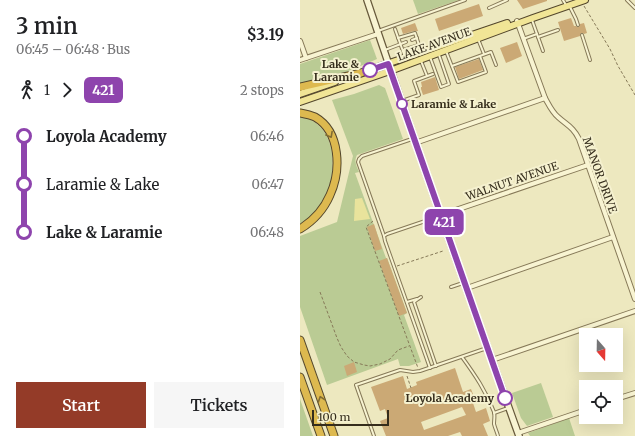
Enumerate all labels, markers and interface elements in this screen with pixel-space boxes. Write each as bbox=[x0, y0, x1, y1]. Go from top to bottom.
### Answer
text: 3 min bbox=[16, 12, 78, 40]
street label: LAKE AVENUE bbox=[395, 24, 473, 64]
text: $3.19 bbox=[247, 25, 284, 44]
text: 06:45 – 06:48 · Bus bbox=[16, 41, 130, 58]
place label: Lake & Laramie bbox=[314, 57, 360, 84]
marker: Lake & Laramie bbox=[362, 62, 378, 78]
icon: walk bbox=[16, 79, 38, 101]
icon: forward bbox=[56, 79, 78, 101]
text: 421 bbox=[92, 81, 115, 99]
text: 1 bbox=[44, 82, 50, 99]
text: 2 stops bbox=[240, 82, 284, 99]
place label: Laramie & Lake bbox=[411, 97, 496, 111]
marker: Laramie & Lake bbox=[396, 98, 408, 110]
text: Loyola Academy bbox=[46, 127, 167, 146]
text: 06:46 bbox=[250, 128, 284, 145]
one-way arrow bbox=[325, 130, 333, 138]
street label: MANOR DRIVE bbox=[580, 135, 620, 215]
street label: WALNUT AVENUE bbox=[463, 159, 560, 204]
text: Laramie & Lake bbox=[46, 175, 159, 194]
text: 06:47 bbox=[252, 176, 284, 193]
line badge: 421 bbox=[421, 209, 467, 235]
text: 421 bbox=[433, 213, 455, 231]
text: Lake & Laramie bbox=[46, 223, 162, 242]
text: 06:48 bbox=[250, 224, 284, 241]
north arrow bbox=[579, 328, 623, 372]
map controls bbox=[579, 328, 623, 424]
button: locate bbox=[579, 380, 623, 424]
button: Start bbox=[16, 382, 146, 428]
button: Tickets bbox=[154, 382, 284, 428]
marker: Loyola Academy bbox=[497, 390, 513, 406]
place label: Loyola Academy bbox=[406, 391, 494, 405]
one-way arrow bbox=[317, 396, 326, 403]
scale bar bbox=[312, 408, 389, 427]
text: 100 m bbox=[318, 410, 350, 424]

